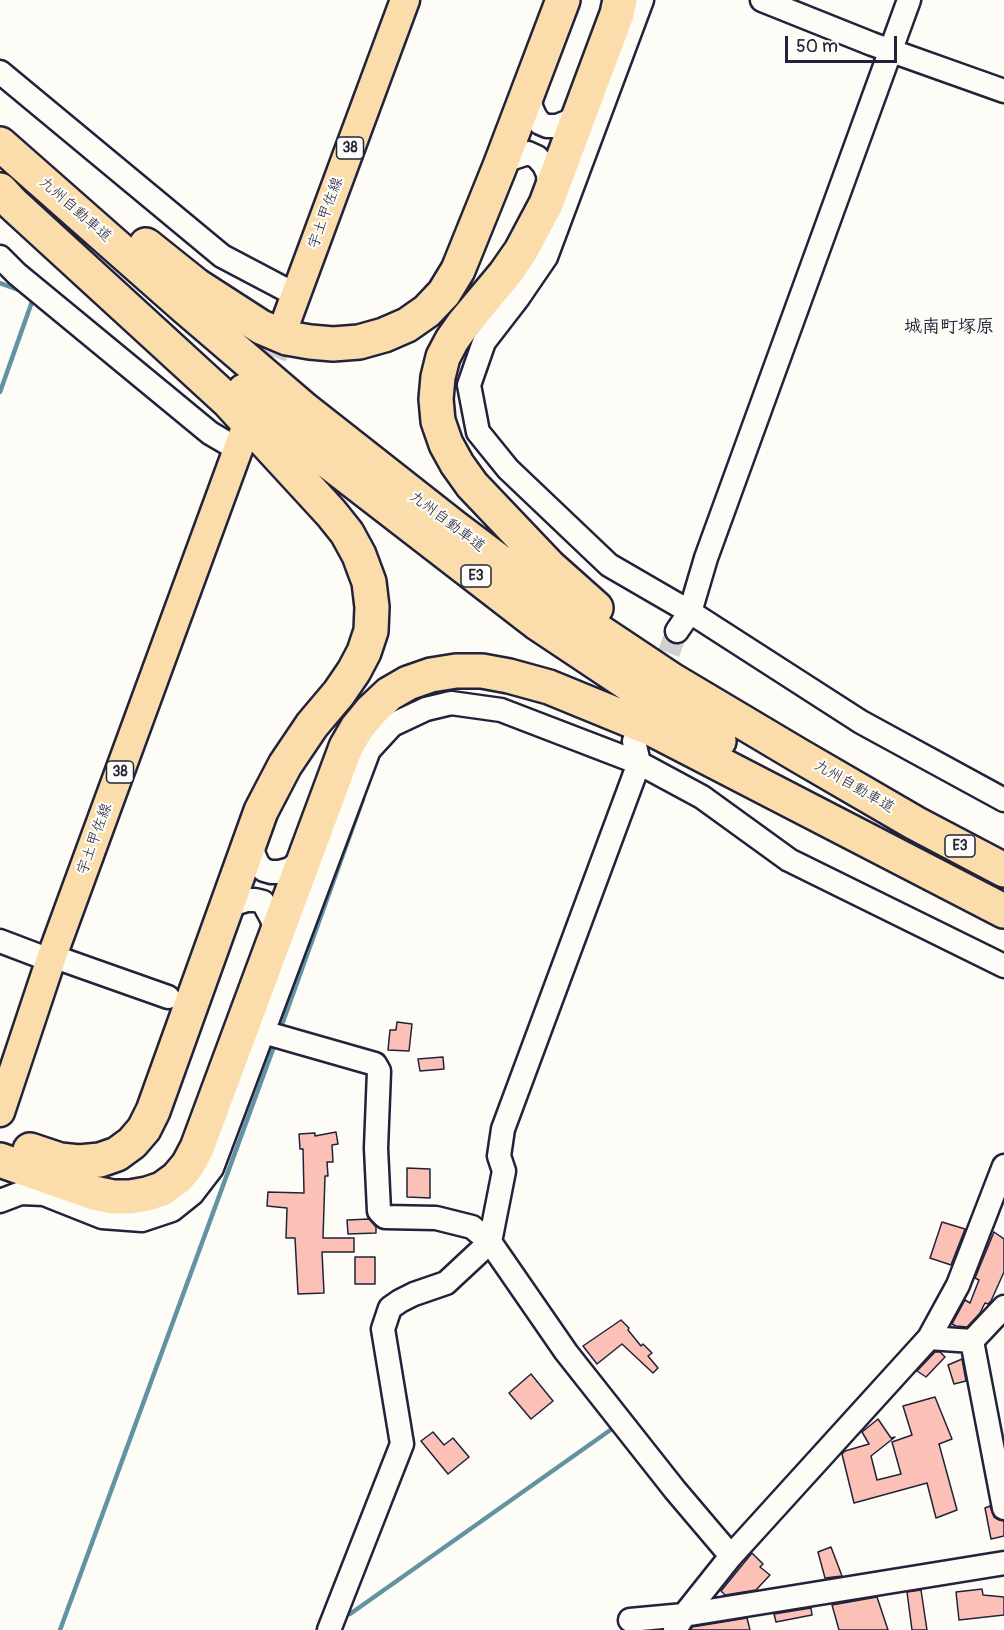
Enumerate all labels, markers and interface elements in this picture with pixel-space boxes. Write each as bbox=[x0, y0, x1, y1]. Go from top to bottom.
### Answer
scale bar bbox=[788, 24, 900, 62]
text: 50 m bbox=[796, 35, 838, 58]
road number: 38 bbox=[336, 137, 364, 159]
street label: 九州自動車道 bbox=[35, 174, 115, 246]
street label: 宇土甲佐線 bbox=[305, 175, 347, 251]
district label: 城南町塚原 bbox=[904, 316, 994, 338]
street label: 九州自動車道 bbox=[406, 488, 488, 556]
road number: E3 bbox=[461, 565, 491, 587]
street label: 九州自動車道 bbox=[811, 757, 897, 817]
road number: 38 bbox=[106, 761, 134, 783]
street label: 宇土甲佐線 bbox=[74, 801, 116, 877]
road number: E3 bbox=[945, 835, 975, 857]

